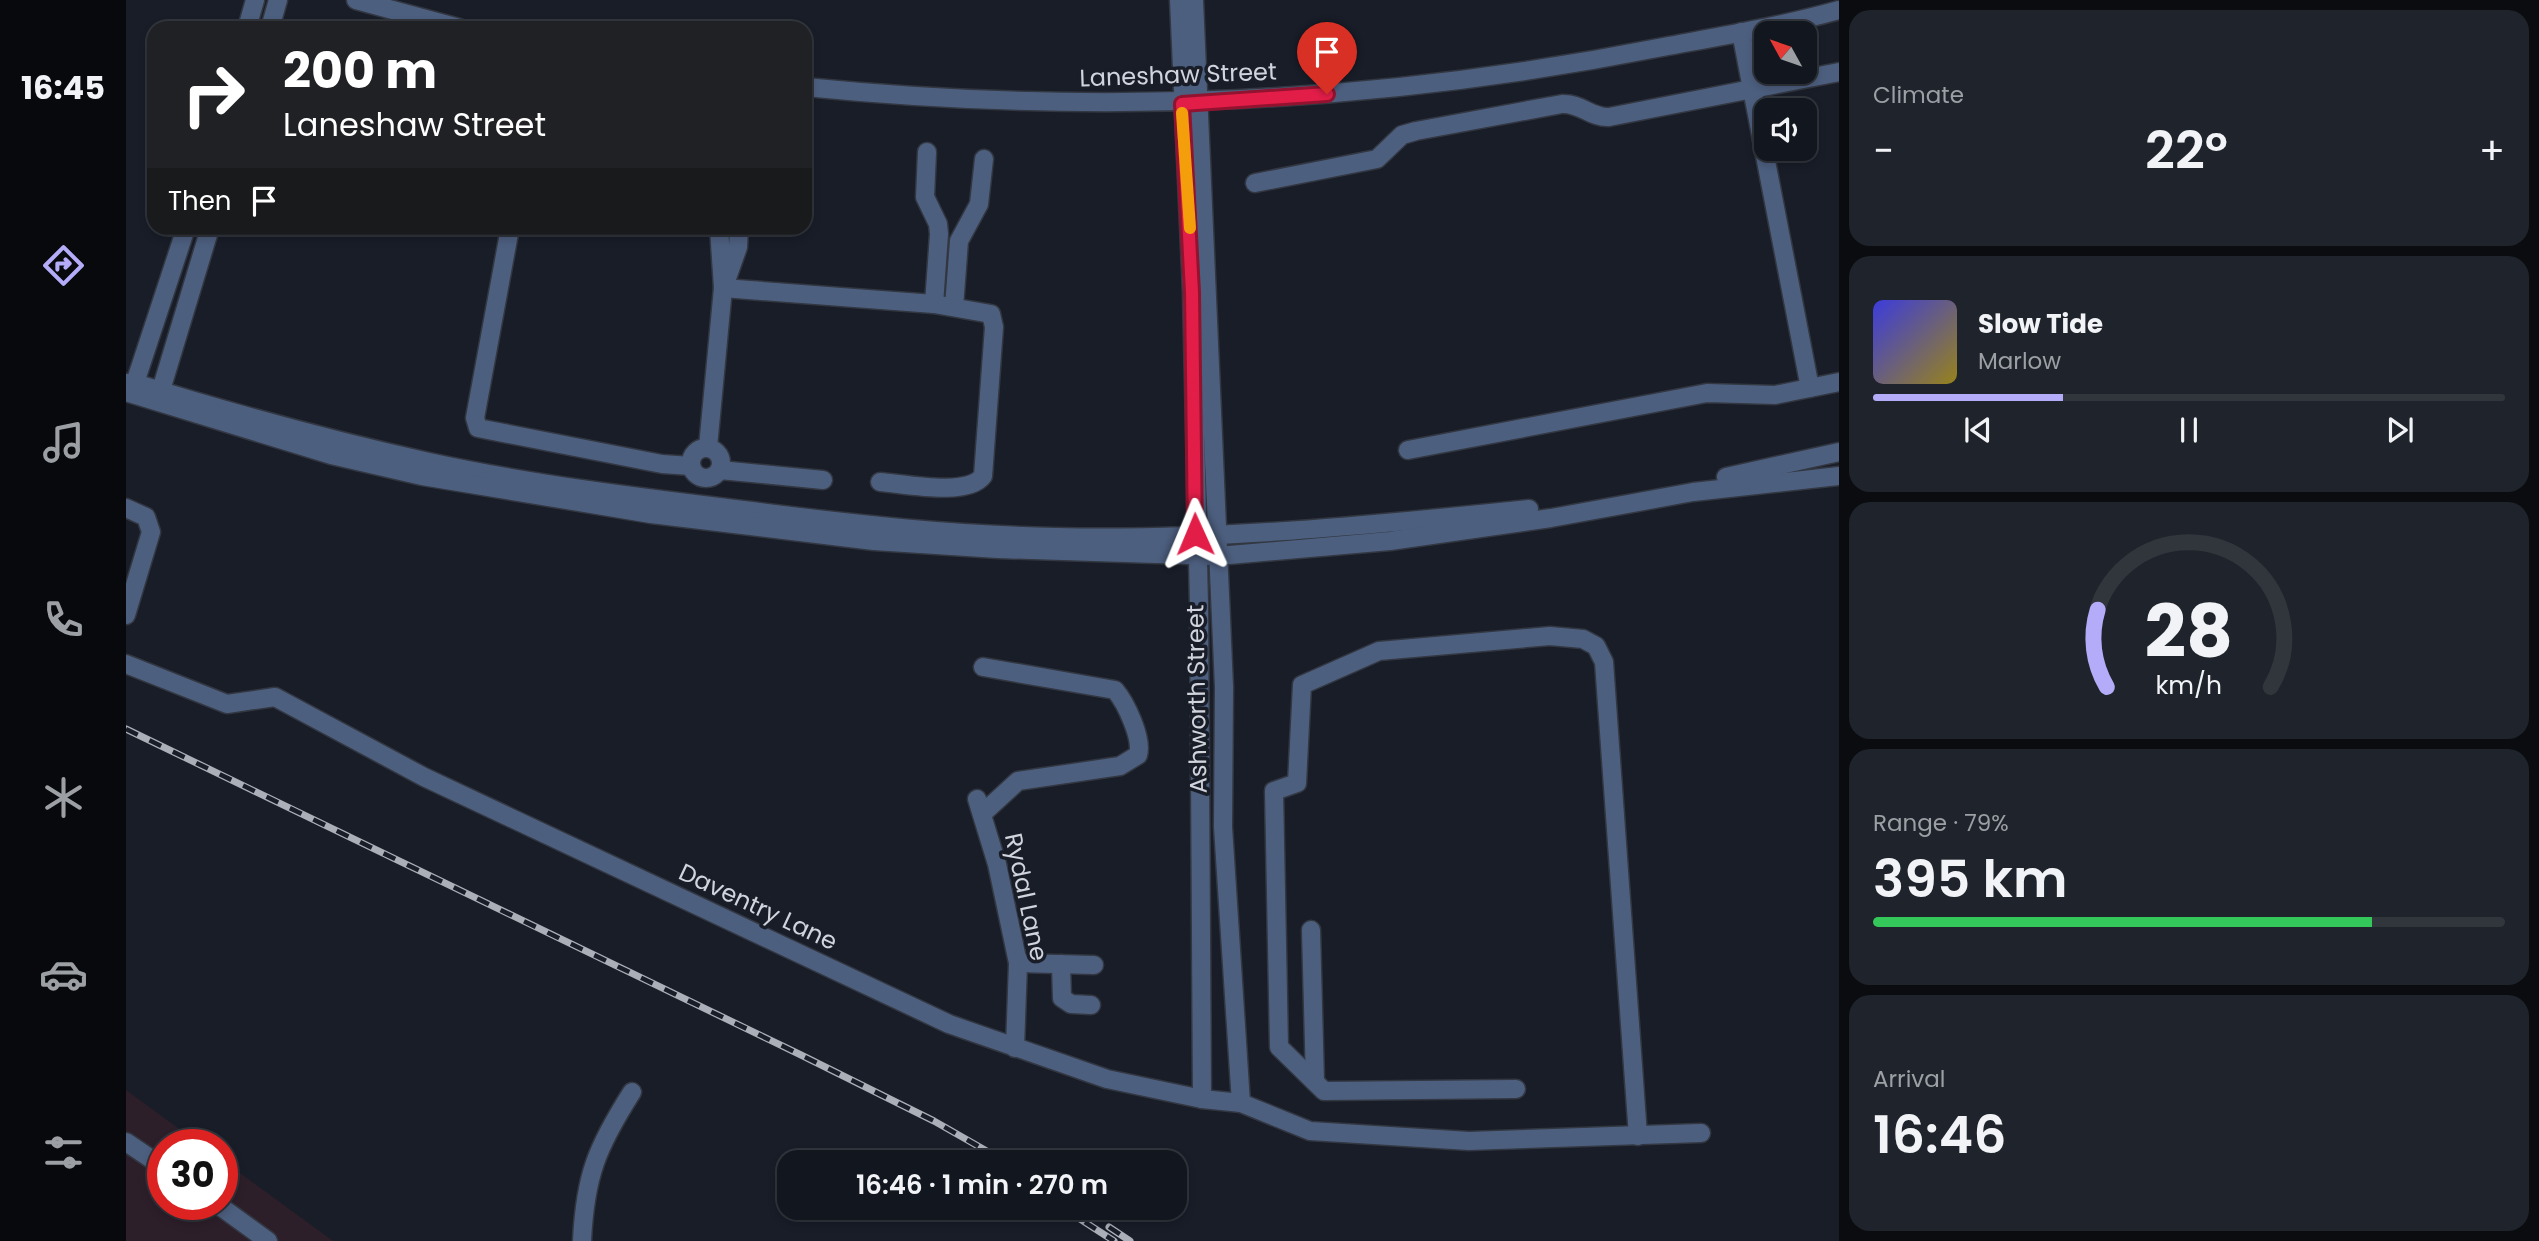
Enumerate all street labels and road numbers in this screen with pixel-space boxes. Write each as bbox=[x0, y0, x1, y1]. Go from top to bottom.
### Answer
street label: Laneshaw Street bbox=[1079, 55, 1277, 94]
street label: Ashworth Street bbox=[1178, 604, 1215, 794]
street label: Rydal Lane bbox=[997, 830, 1056, 964]
street label: Daventry Lane bbox=[674, 855, 843, 958]

